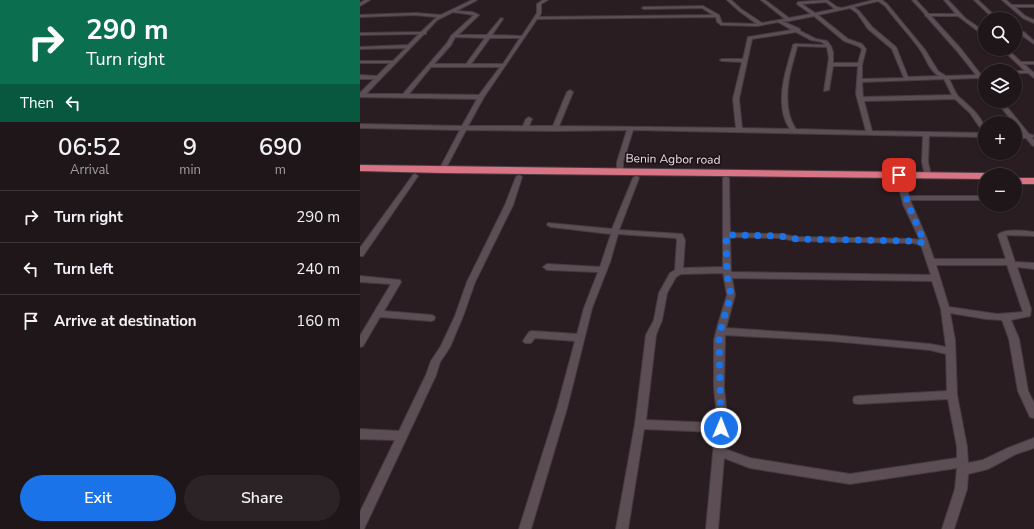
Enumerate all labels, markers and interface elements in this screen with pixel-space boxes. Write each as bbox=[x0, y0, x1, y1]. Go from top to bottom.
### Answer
text: 290 m bbox=[86, 11, 169, 49]
map controls bbox=[978, 12, 1022, 212]
button: search bbox=[978, 12, 1022, 56]
icon: right bbox=[20, 16, 72, 68]
text: Turn right bbox=[86, 47, 165, 71]
button: layers bbox=[978, 64, 1022, 108]
icon: left bbox=[62, 92, 84, 114]
text: Then bbox=[20, 93, 54, 113]
button: + bbox=[978, 116, 1022, 160]
text: 06:52 bbox=[58, 131, 121, 163]
text: 9 bbox=[183, 131, 197, 163]
text: 690 bbox=[259, 131, 302, 163]
street label: Benin Agbor road bbox=[625, 150, 721, 168]
pin bbox=[882, 158, 916, 192]
text: Arrival bbox=[70, 161, 109, 179]
text: min bbox=[179, 161, 201, 179]
text: m bbox=[275, 161, 286, 179]
icon: arrive bbox=[888, 164, 910, 186]
button: − bbox=[978, 168, 1022, 212]
icon: right bbox=[20, 206, 42, 228]
text: Turn right bbox=[54, 207, 123, 227]
text: 290 m bbox=[296, 207, 340, 227]
icon: left bbox=[20, 258, 42, 280]
text: Turn left bbox=[54, 259, 113, 279]
text: 240 m bbox=[296, 259, 340, 279]
icon: arrive bbox=[20, 310, 42, 332]
text: Arrive at destination bbox=[54, 311, 197, 331]
text: 160 m bbox=[296, 311, 340, 331]
position arrow bbox=[700, 407, 742, 449]
button: Exit bbox=[20, 475, 176, 521]
button: Share bbox=[184, 475, 340, 521]

